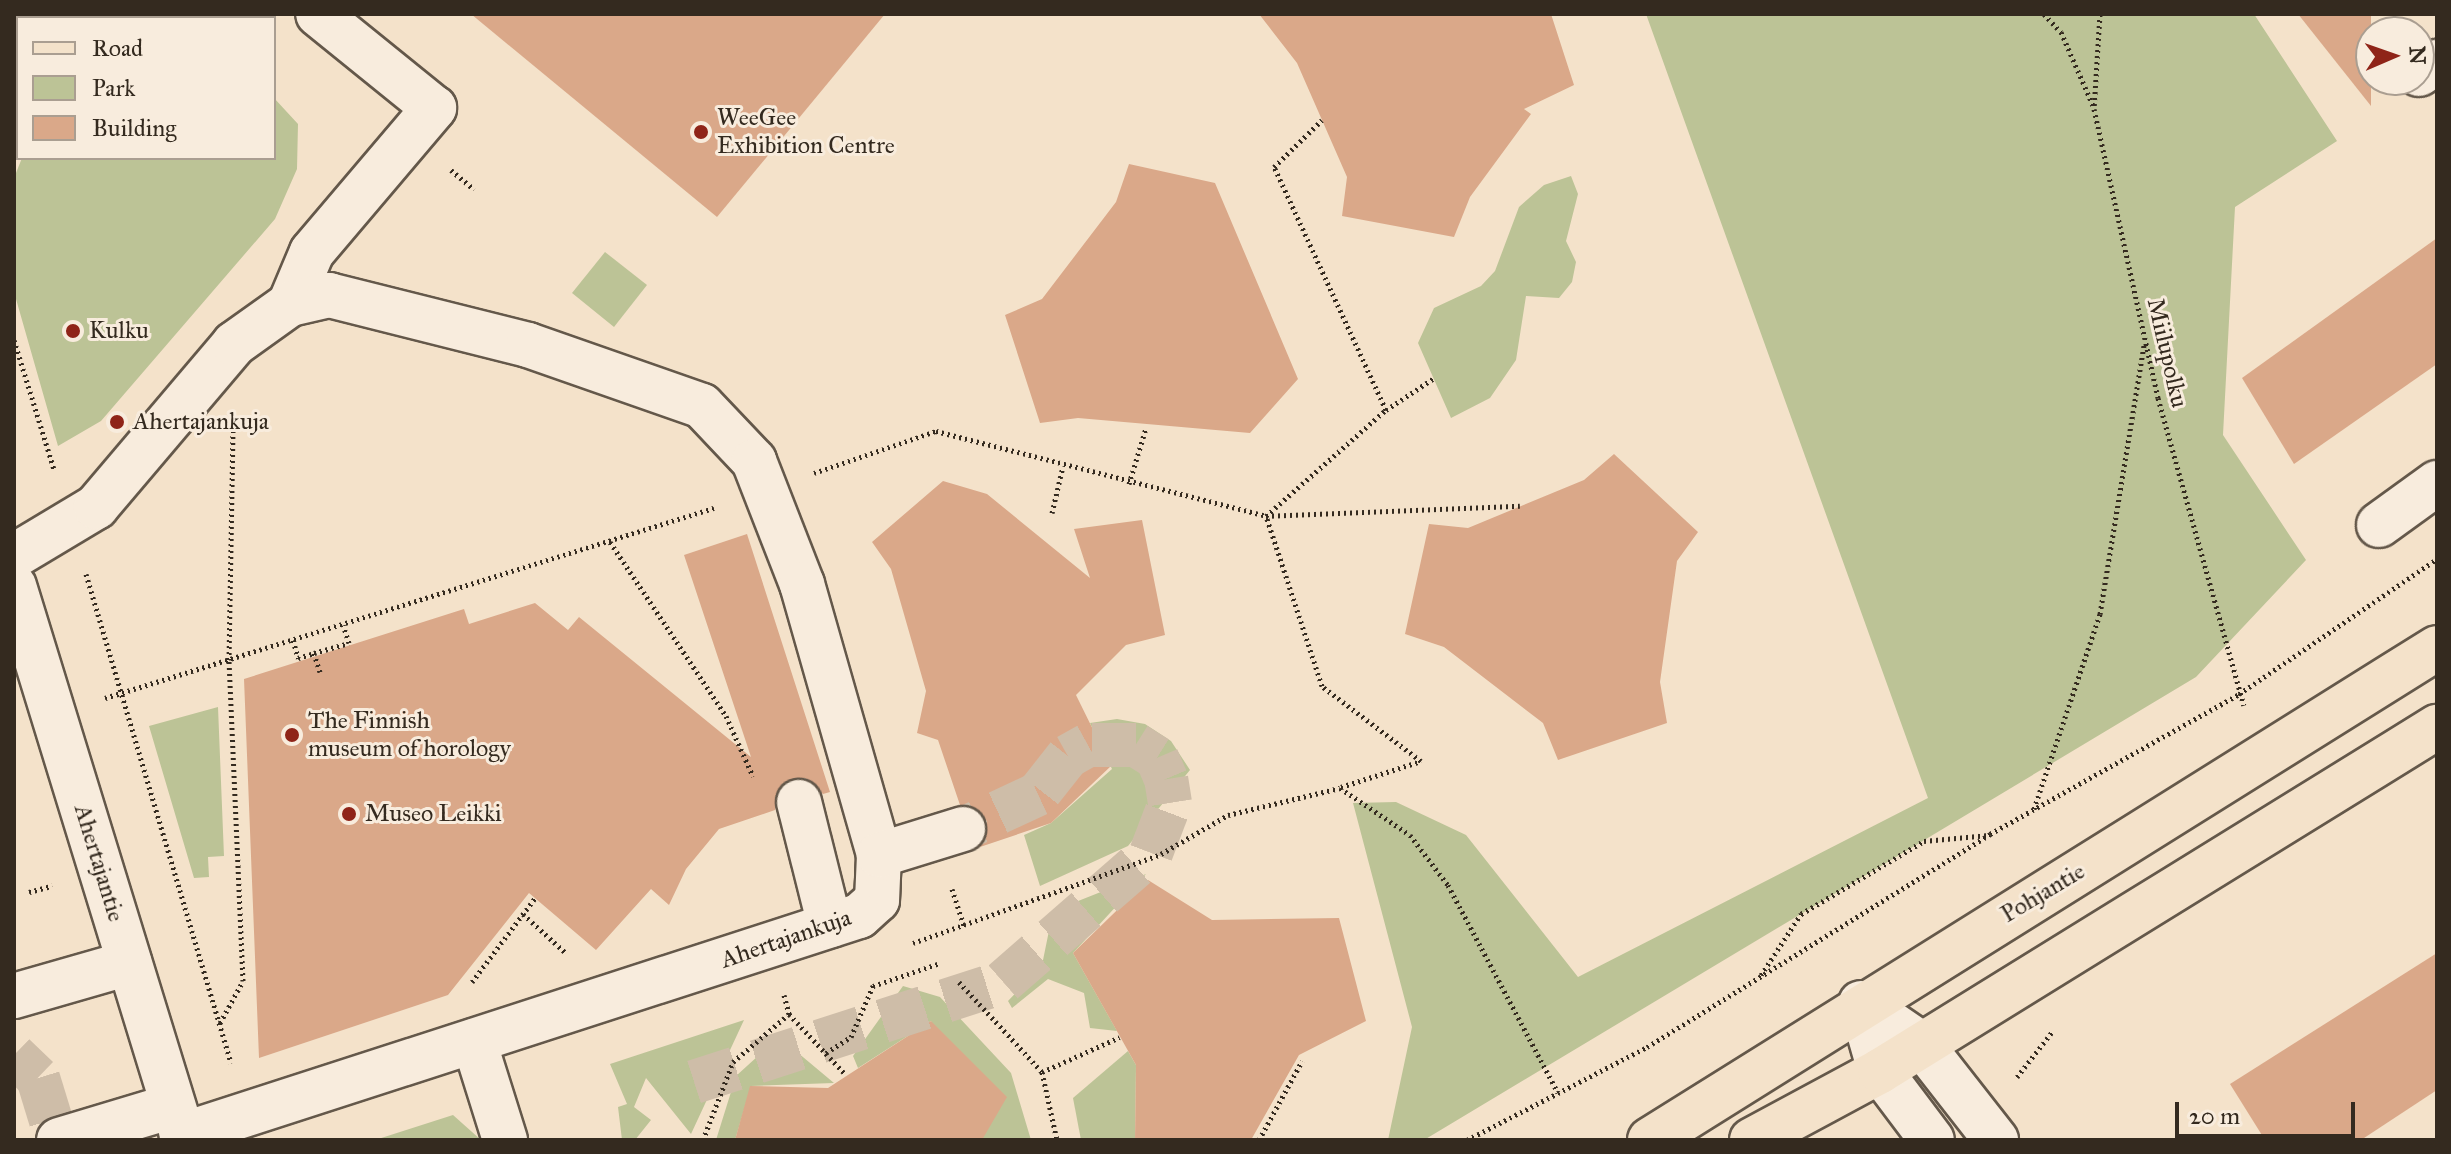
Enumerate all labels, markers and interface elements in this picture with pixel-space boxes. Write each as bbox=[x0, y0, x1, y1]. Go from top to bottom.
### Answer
legend bbox=[16, 16, 276, 160]
north arrow bbox=[2355, 16, 2435, 96]
text: Road bbox=[92, 33, 143, 63]
text: N bbox=[2404, 45, 2431, 65]
text: Park bbox=[92, 73, 135, 103]
place label: WeeGee Exhibition Centre bbox=[717, 104, 895, 160]
text: Building bbox=[92, 113, 177, 143]
marker: WeeGee Exhibition Centre bbox=[692, 123, 710, 141]
street label: Miilupolku bbox=[2140, 295, 2194, 411]
place label: Kulku bbox=[89, 317, 149, 345]
marker: Kulku bbox=[64, 322, 82, 340]
place label: Ahertajankuja bbox=[133, 408, 269, 436]
marker: Ahertajankuja bbox=[108, 413, 126, 431]
place label: The Finnish museum of horology bbox=[308, 707, 511, 763]
marker: The Finnish museum of horology bbox=[283, 726, 301, 744]
place label: Museo Leikki bbox=[365, 800, 502, 828]
street label: Ahertajantie bbox=[68, 801, 130, 925]
marker: Museo Leikki bbox=[340, 805, 358, 823]
street label: Pohjantie bbox=[1996, 857, 2090, 929]
street label: Ahertajankuja bbox=[717, 903, 855, 975]
scale bar bbox=[2179, 1086, 2359, 1136]
text: 20 m bbox=[2189, 1101, 2240, 1131]

